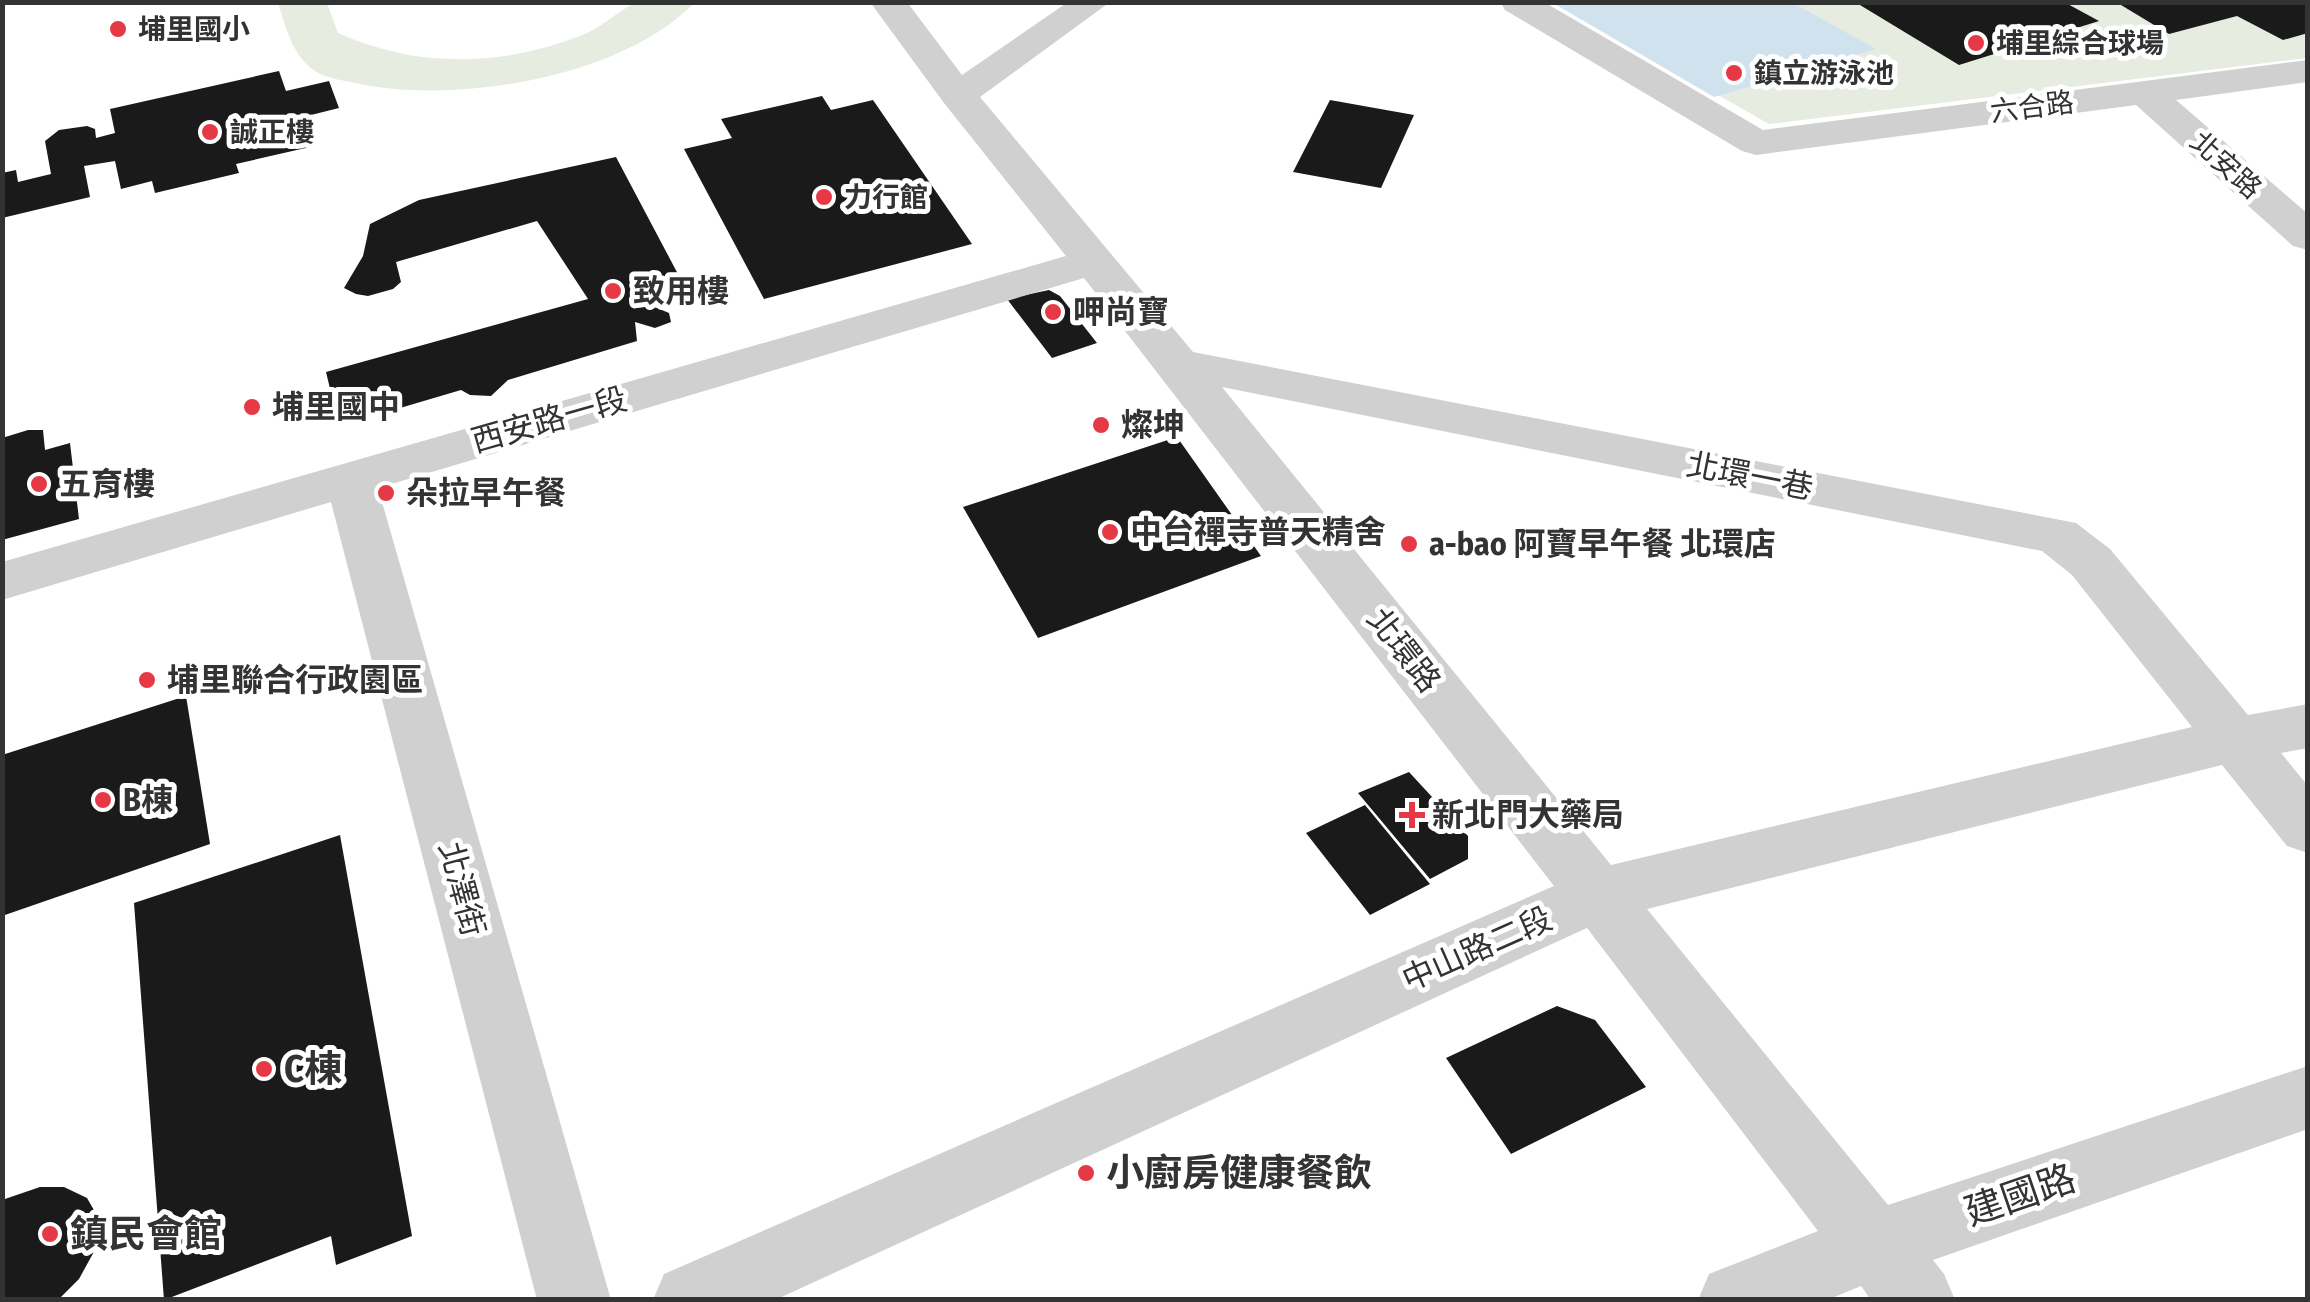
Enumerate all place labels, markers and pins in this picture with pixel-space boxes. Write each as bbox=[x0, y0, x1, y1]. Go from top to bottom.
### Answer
place label: 埔里國小 bbox=[138, 13, 250, 46]
marker: 埔里國小 bbox=[107, 18, 129, 40]
place label: 埔里綜合球場 bbox=[1996, 27, 2164, 60]
marker: 埔里綜合球場 bbox=[1965, 32, 1987, 54]
place label: 鎮立游泳池 bbox=[1754, 57, 1894, 90]
marker: 鎮立游泳池 bbox=[1723, 62, 1745, 84]
place label: 誠正樓 bbox=[230, 116, 314, 149]
marker: 誠正樓 bbox=[199, 121, 221, 143]
place label: 力行館 bbox=[844, 181, 928, 214]
marker: 力行館 bbox=[813, 186, 835, 208]
place label: 致用樓 bbox=[633, 272, 729, 310]
marker: 致用樓 bbox=[602, 280, 624, 302]
place label: 呷尚寶 bbox=[1073, 293, 1169, 331]
marker: 呷尚寶 bbox=[1042, 301, 1064, 323]
place label: 埔里國中 bbox=[272, 388, 400, 426]
marker: 埔里國中 bbox=[241, 396, 263, 418]
place label: 燦坤 bbox=[1121, 406, 1185, 444]
marker: 燦坤 bbox=[1090, 414, 1112, 436]
place label: 五育樓 bbox=[59, 465, 155, 503]
marker: 五育樓 bbox=[28, 473, 50, 495]
place label: 朵拉早午餐 bbox=[406, 474, 566, 512]
marker: 朵拉早午餐 bbox=[375, 482, 397, 504]
place label: 中台禪寺普天精舍 bbox=[1130, 513, 1386, 551]
marker: 中台禪寺普天精舍 bbox=[1099, 521, 1121, 543]
place label: a-bao 阿寶早午餐 北環店 bbox=[1429, 525, 1776, 563]
marker: a-bao 阿寶早午餐 北環店 bbox=[1398, 533, 1420, 555]
place label: 埔里聯合行政園區 bbox=[167, 661, 423, 699]
marker: 埔里聯合行政園區 bbox=[136, 669, 158, 691]
place label: B棟 bbox=[123, 781, 173, 819]
marker: B棟 bbox=[92, 789, 114, 811]
place label: 新北門大藥局 bbox=[1432, 796, 1624, 834]
marker: 新北門大藥局 bbox=[1401, 804, 1423, 826]
place label: C棟 bbox=[284, 1046, 342, 1092]
marker: C棟 bbox=[253, 1058, 275, 1080]
place label: 小廚房健康餐飲 bbox=[1106, 1150, 1372, 1196]
marker: 小廚房健康餐飲 bbox=[1075, 1162, 1097, 1184]
place label: 鎮民會館 bbox=[70, 1211, 222, 1257]
marker: 鎮民會館 bbox=[39, 1223, 61, 1245]

